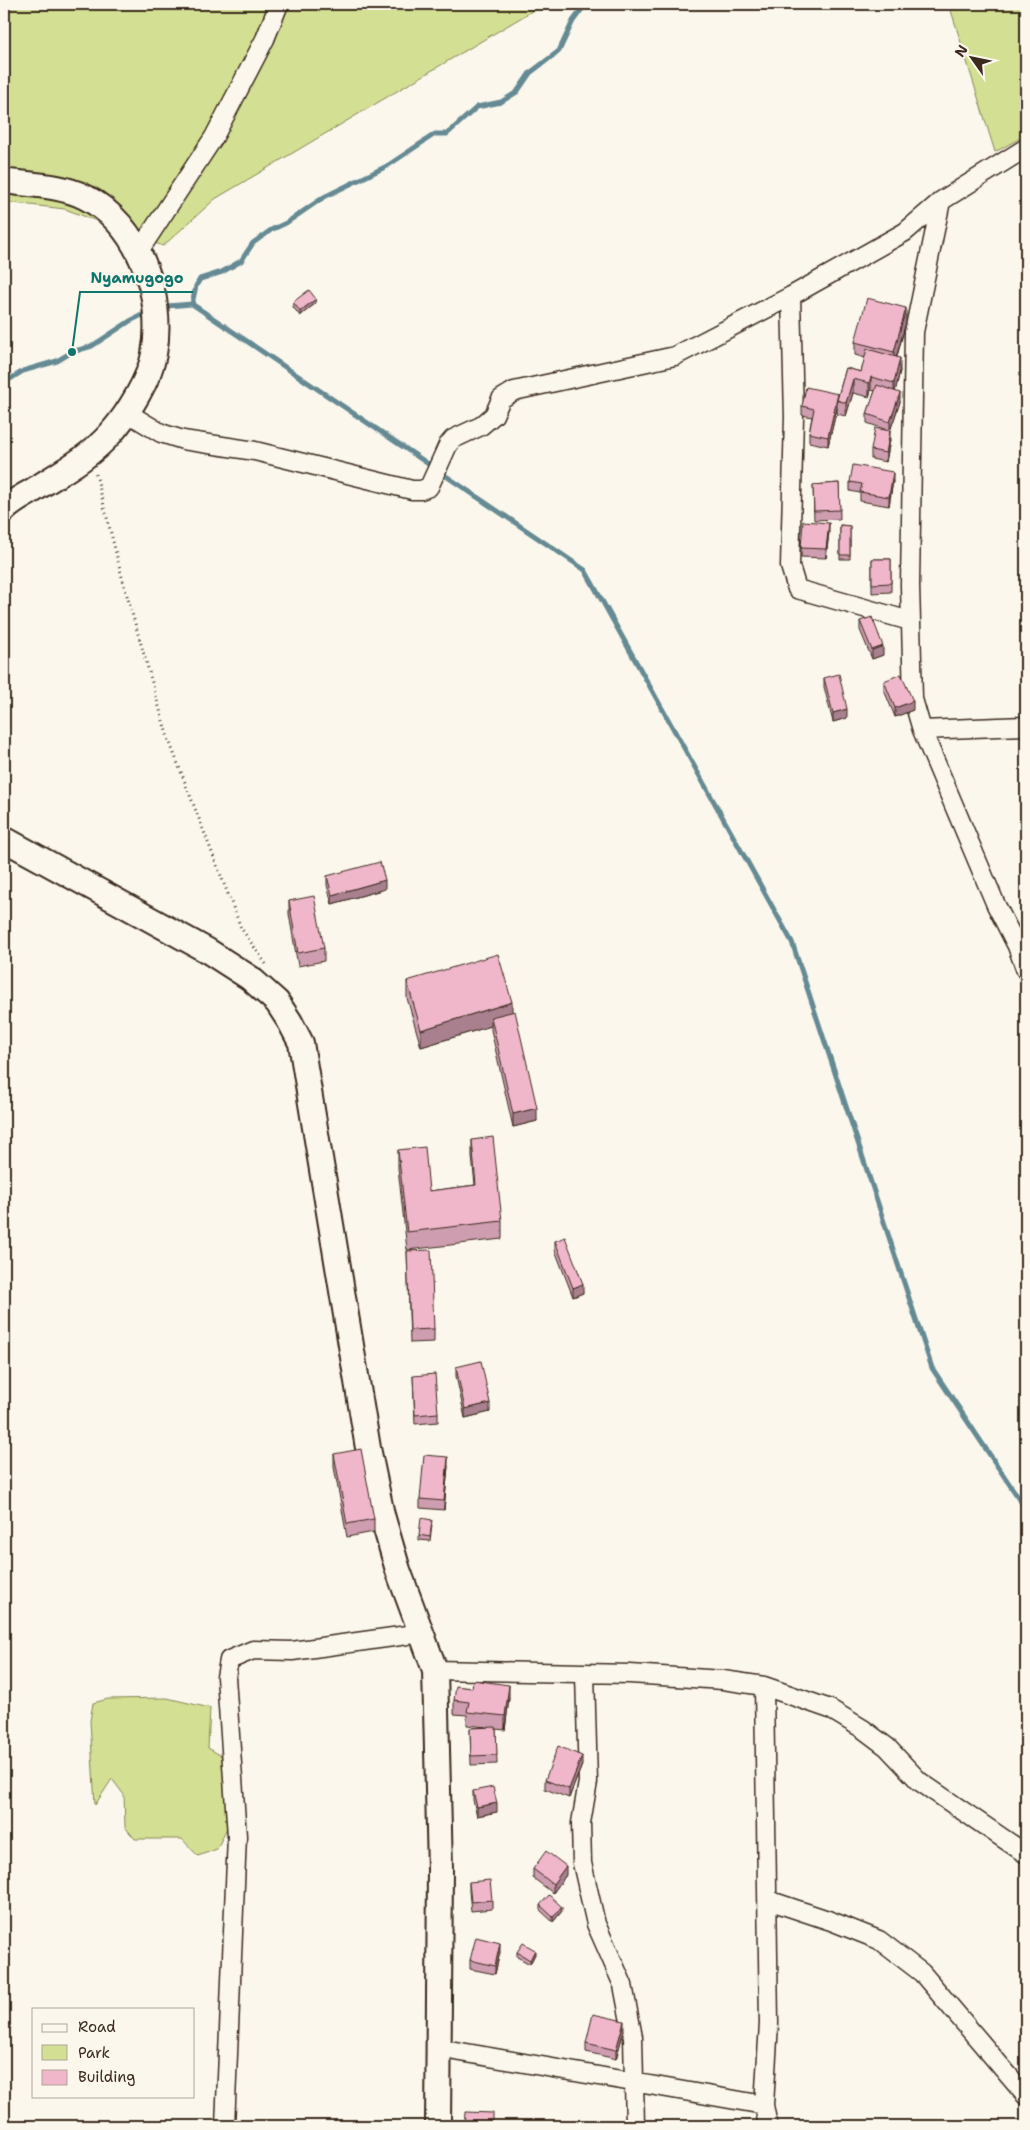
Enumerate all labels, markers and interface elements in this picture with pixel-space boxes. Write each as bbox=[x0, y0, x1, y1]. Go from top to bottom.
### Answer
north arrow bbox=[948, 32, 998, 82]
text: N bbox=[951, 41, 972, 60]
callout: Nyamugogo bbox=[80, 262, 193, 292]
text: Nyamugogo bbox=[90, 268, 184, 288]
legend bbox=[32, 2008, 195, 2098]
text: Road bbox=[78, 2017, 116, 2037]
text: Park bbox=[78, 2043, 110, 2063]
text: Building bbox=[78, 2067, 135, 2087]

